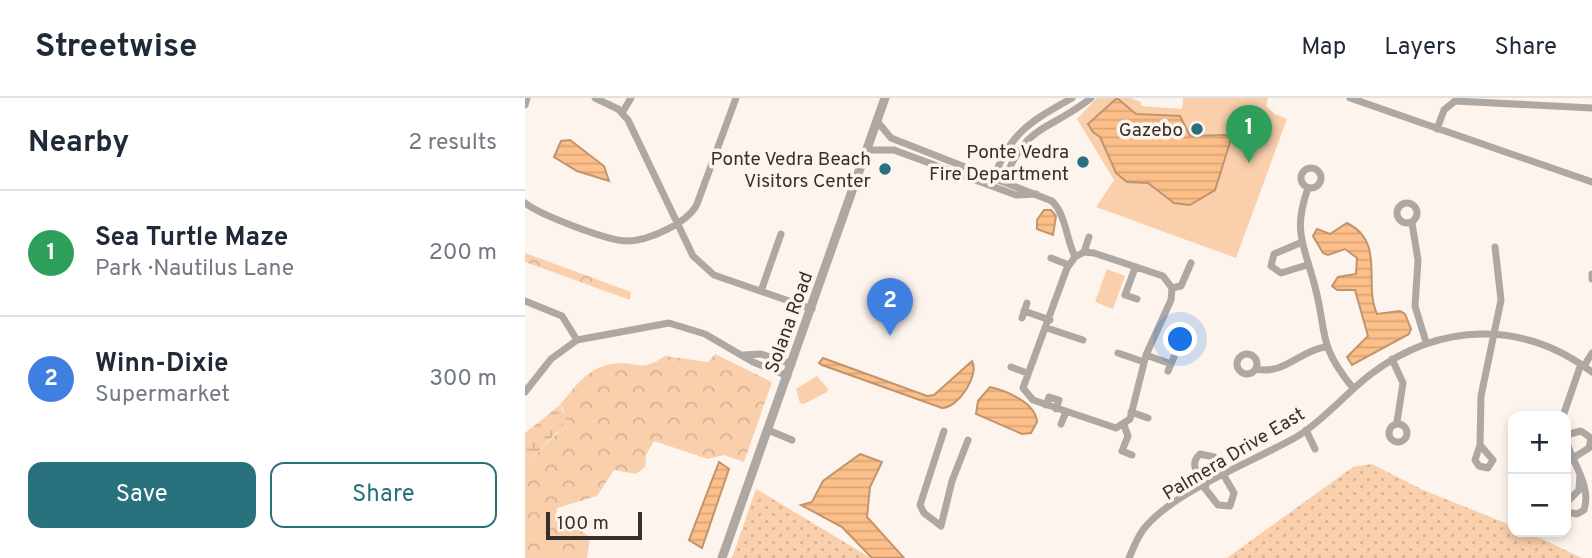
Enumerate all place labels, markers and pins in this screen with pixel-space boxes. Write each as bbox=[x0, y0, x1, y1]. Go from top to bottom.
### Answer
pin: 1 bbox=[1226, 105, 1272, 163]
place label: Gazebo bbox=[1119, 119, 1183, 143]
marker: Gazebo bbox=[1189, 121, 1205, 137]
place label: Ponte Vedra Fire Department bbox=[929, 141, 1069, 187]
place label: Ponte Vedra Beach Visitors Center bbox=[711, 148, 872, 194]
marker: Ponte Vedra Fire Department bbox=[1075, 154, 1091, 170]
marker: Ponte Vedra Beach Visitors Center bbox=[877, 161, 893, 177]
pin: 2 bbox=[867, 278, 913, 336]

